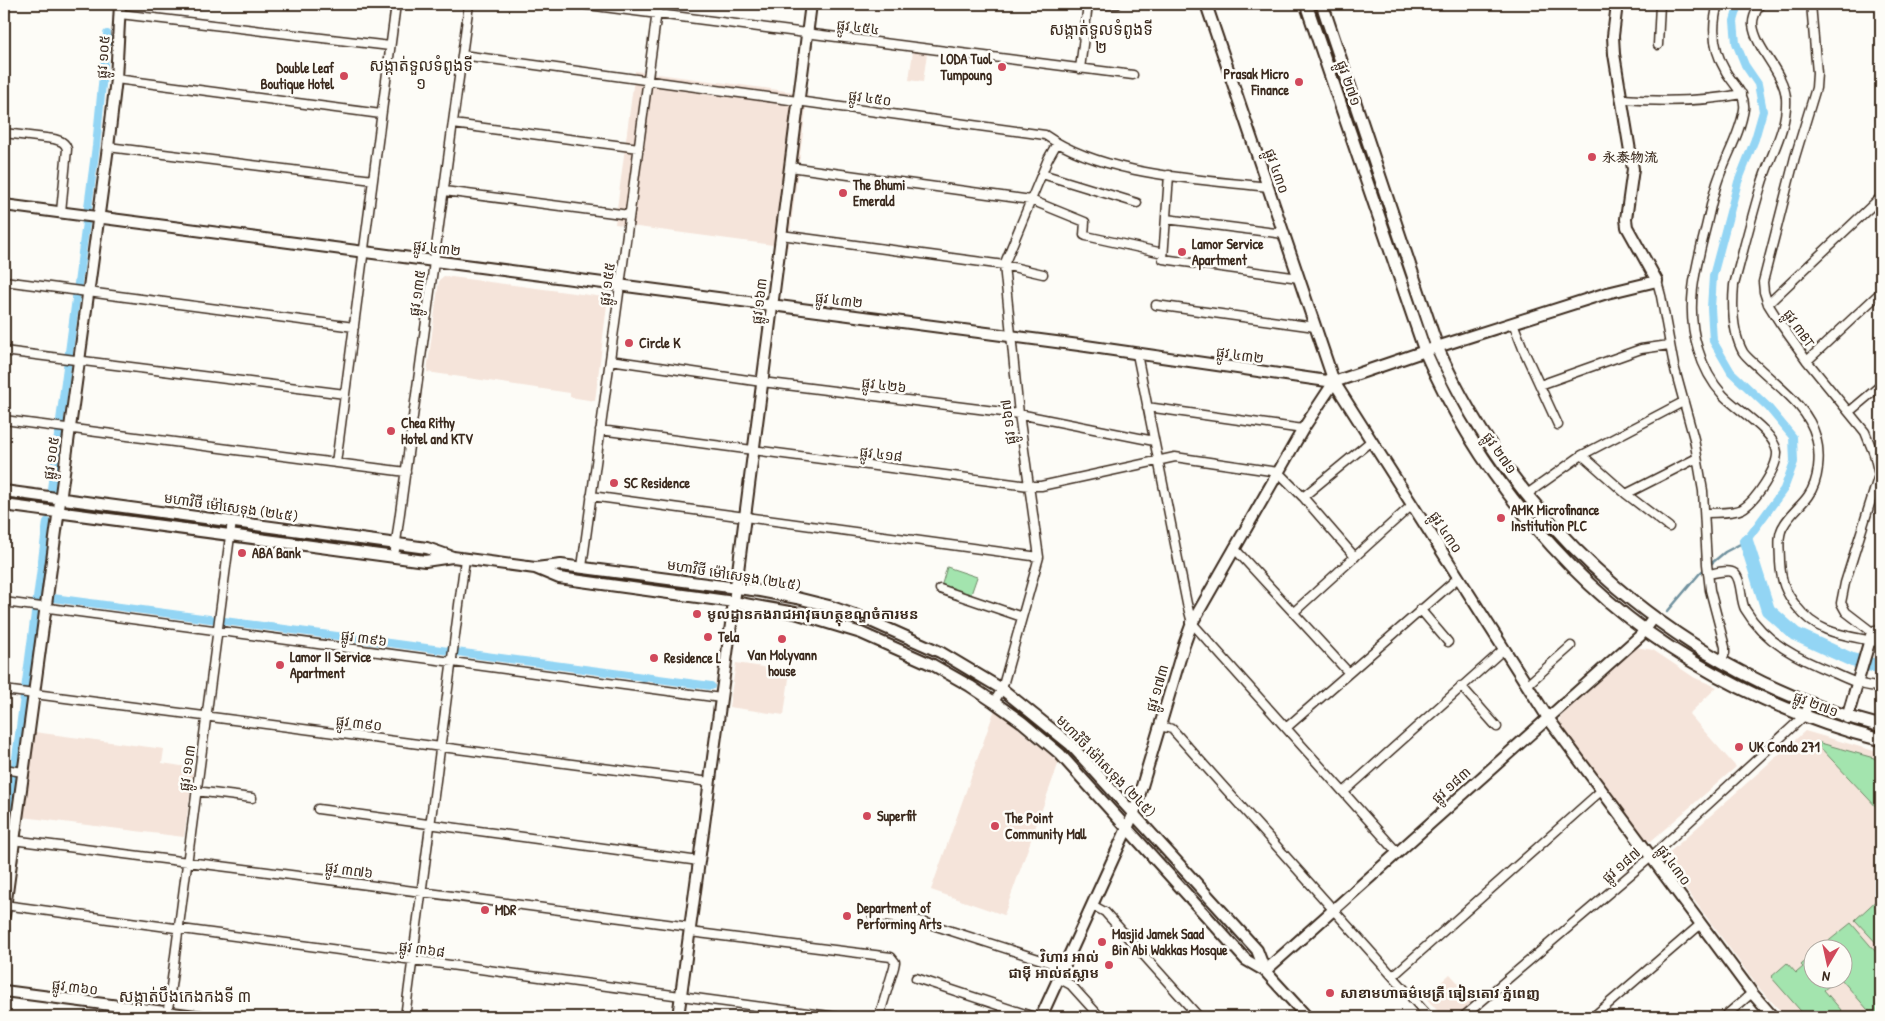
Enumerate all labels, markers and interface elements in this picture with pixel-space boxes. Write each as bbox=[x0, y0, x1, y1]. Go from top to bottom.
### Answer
street label: ផ្លូវ ៤៥៤ bbox=[835, 14, 881, 42]
district label: សង្កាត់ទួលទំពូងទី ២ bbox=[1049, 18, 1153, 58]
street label: ផ្លូវ ១០៥ bbox=[92, 35, 117, 79]
place label: LODA Tuol Tumpoung bbox=[940, 49, 992, 86]
district label: សង្កាត់ទួលទំពូងទី ១ bbox=[369, 54, 473, 94]
place label: Double Leaf Boutique Hotel bbox=[261, 58, 335, 95]
street label: ផ្លូវ ២៧១ bbox=[1330, 58, 1366, 109]
marker: LODA Tuol Tumpoung bbox=[996, 61, 1008, 73]
place label: Prasak Micro Finance bbox=[1224, 64, 1289, 99]
marker: Double Leaf Boutique Hotel bbox=[338, 70, 350, 82]
marker: Prasak Micro Finance bbox=[1293, 76, 1305, 88]
street label: ផ្លូវ ៤៥០ bbox=[847, 85, 893, 113]
street label: ផ្លូវ ៤៣០ bbox=[1258, 146, 1294, 197]
place label: 永泰物流 bbox=[1602, 147, 1658, 166]
marker: 永泰物流 bbox=[1586, 151, 1598, 163]
place label: The Bhumi Emerald bbox=[852, 175, 905, 210]
marker: The Bhumi Emerald bbox=[837, 187, 849, 199]
place label: Lamor Service Apartment bbox=[1192, 234, 1264, 271]
street label: ផ្លូវ ៤៣២ bbox=[412, 235, 462, 263]
marker: Lamor Service Apartment bbox=[1176, 246, 1188, 258]
street label: ផ្លូវ ១៥៥ bbox=[594, 261, 622, 307]
street label: ផ្លូវ ១៣៥ bbox=[404, 269, 432, 318]
street label: ផ្លូវ ១៦៣ bbox=[746, 277, 774, 326]
street label: ផ្លូវ ៤៣២ bbox=[814, 287, 864, 315]
street label: ផ្លូវ ៣BT bbox=[1777, 305, 1820, 353]
place label: Circle K bbox=[639, 333, 681, 352]
marker: Circle K bbox=[623, 337, 635, 349]
street label: ផ្លូវ ៤៣២ bbox=[1214, 342, 1265, 370]
street label: ផ្លូវ ៤២៦ bbox=[860, 372, 908, 400]
street label: ផ្លូវ ១៦៧ bbox=[995, 398, 1023, 446]
place label: Chea Rithy Hotel and KTV bbox=[401, 413, 474, 448]
marker: Chea Rithy Hotel and KTV bbox=[385, 425, 397, 437]
street label: ផ្លូវ ២៧១ bbox=[1477, 428, 1522, 479]
street label: ផ្លូវ ១០៥ bbox=[38, 435, 66, 481]
street label: ផ្លូវ ៤១៨ bbox=[858, 441, 904, 469]
place label: SC Residence bbox=[624, 473, 691, 492]
marker: SC Residence bbox=[608, 477, 620, 489]
street label: មហាវិថី ម៉ៅសេទុង (២៤៥) bbox=[163, 488, 299, 525]
place label: AMK Microfinance Institution PLC bbox=[1511, 500, 1600, 535]
street label: ផ្លូវ ៤៣០ bbox=[1423, 507, 1467, 558]
marker: AMK Microfinance Institution PLC bbox=[1495, 512, 1507, 524]
place label: ABA Bank bbox=[252, 543, 301, 562]
marker: ABA Bank bbox=[236, 547, 248, 559]
street label: មហាវិថី ម៉ៅសេទុង (២៤៥) bbox=[666, 555, 802, 594]
place label: មូលដ្ឋានកងរាជអាវុធហត្ថុខណ្ឌចំការមន bbox=[707, 604, 918, 627]
marker: មូលដ្ឋានកងរាជអាវុធហត្ថុខណ្ឌចំការមន bbox=[691, 608, 703, 620]
street label: ផ្លូវ ៣៩៦ bbox=[339, 625, 388, 653]
place label: Tela bbox=[717, 627, 740, 646]
marker: Tela bbox=[702, 631, 714, 643]
marker: Van Molyvann house bbox=[776, 633, 788, 645]
place label: Van Molyvann house bbox=[747, 645, 817, 680]
place label: Lamor II Service Apartment bbox=[290, 647, 372, 684]
place label: Residence L bbox=[664, 648, 722, 667]
marker: Residence L bbox=[648, 652, 660, 664]
marker: Lamor II Service Apartment bbox=[274, 659, 286, 671]
street label: ផ្លូវ ១៧៣ bbox=[1141, 662, 1175, 715]
street label: ផ្លូវ ២៧១ bbox=[1790, 686, 1842, 724]
street label: ផ្លូវ ៣៩០ bbox=[334, 710, 383, 738]
street label: មហាវិថី ម៉ៅសេទុង (២៤៥) bbox=[1053, 710, 1160, 821]
place label: UK Condo 271 bbox=[1749, 737, 1820, 756]
marker: UK Condo 271 bbox=[1733, 741, 1745, 753]
street label: ផ្លូវ ១១៣ bbox=[174, 744, 202, 793]
street label: ផ្លូវ ១៨៣ bbox=[1427, 762, 1476, 810]
place label: Superfit bbox=[877, 806, 918, 827]
place label: The Point Community Mall bbox=[1004, 808, 1087, 845]
marker: Superfit bbox=[861, 810, 873, 822]
marker: The Point Community Mall bbox=[989, 820, 1001, 832]
street label: ផ្លូវ ៤៣០ bbox=[1651, 840, 1696, 891]
street label: ផ្លូវ ១៨៧ bbox=[1597, 843, 1646, 889]
street label: ផ្លូវ ៣៧៦ bbox=[323, 857, 374, 885]
place label: Department of Performing Arts bbox=[857, 898, 942, 935]
place label: MDR bbox=[495, 900, 517, 919]
marker: MDR bbox=[479, 904, 491, 916]
marker: Department of Performing Arts bbox=[841, 910, 853, 922]
place label: Masjid Jamek Saad Bin Abi Wakkas Mosque bbox=[1112, 924, 1228, 961]
street label: ផ្លូវ ៣៦៨ bbox=[397, 936, 446, 964]
marker: Masjid Jamek Saad Bin Abi Wakkas Mosque bbox=[1096, 936, 1108, 948]
north arrow bbox=[1802, 938, 1852, 988]
place label: វិហារ អាល់ ជាម៉ី អាល់ឥស្លាម bbox=[1008, 947, 1099, 982]
marker: វិហារ អាល់ ជាម៉ី អាល់ឥស្លាម bbox=[1103, 959, 1115, 971]
text: N bbox=[1820, 967, 1831, 987]
street label: ផ្លូវ ៣៦០ bbox=[50, 974, 99, 1002]
place label: សាខាមហាធម៌មេត្រី ធៀនតោវ ភ្នំពេញ bbox=[1340, 983, 1540, 1002]
district label: សង្កាត់បឹងកេងកងទី ៣ bbox=[119, 985, 251, 1007]
marker: សាខាមហាធម៌មេត្រី ធៀនតោវ ភ្នំពេញ bbox=[1324, 987, 1336, 999]

